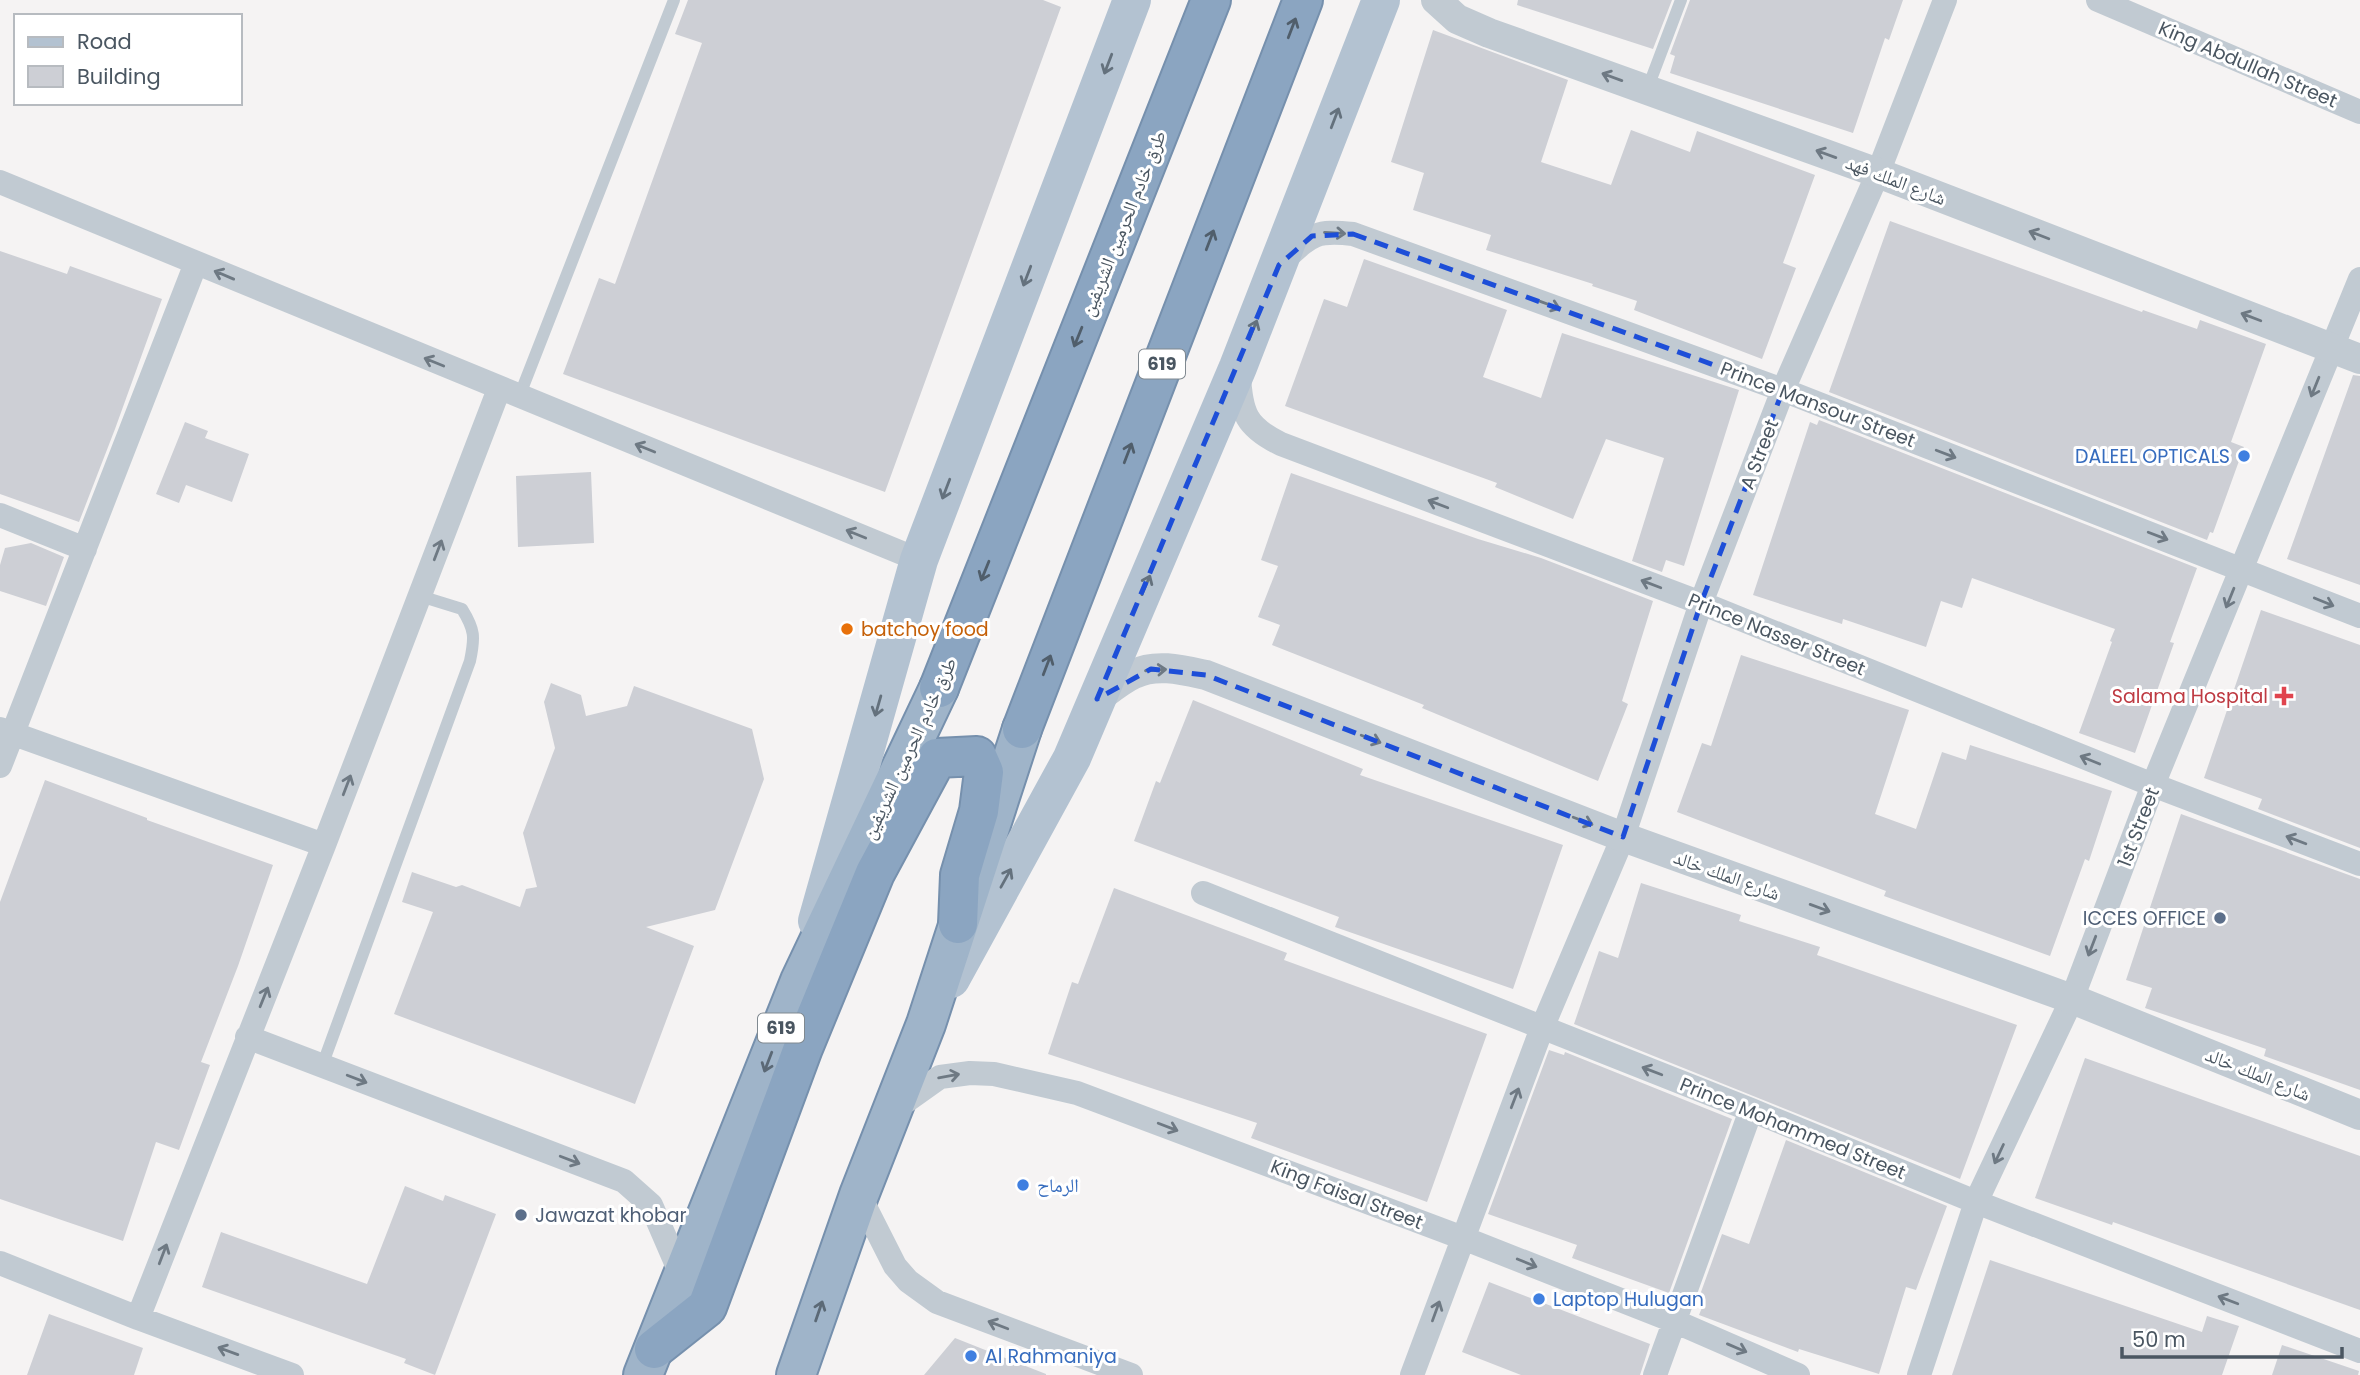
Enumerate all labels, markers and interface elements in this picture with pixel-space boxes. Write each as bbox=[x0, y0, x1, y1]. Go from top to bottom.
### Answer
legend bbox=[14, 14, 242, 105]
street label: King Abdullah Street bbox=[2154, 15, 2341, 114]
one-way arrow bbox=[1286, 18, 1299, 40]
text: Road bbox=[77, 27, 132, 56]
one-way arrow bbox=[1101, 52, 1113, 74]
text: Building bbox=[77, 62, 161, 91]
one-way arrow bbox=[1601, 70, 1623, 83]
one-way arrow bbox=[1330, 107, 1343, 129]
street label: طرق خادم الحرمين الشريفين bbox=[1074, 126, 1173, 320]
one-way arrow bbox=[1815, 147, 1837, 159]
street label: شارع الملك فهد bbox=[1842, 149, 1950, 212]
one-way arrow bbox=[1323, 226, 1346, 239]
one-way arrow bbox=[2028, 228, 2050, 240]
one-way arrow bbox=[1205, 230, 1217, 252]
one-way arrow bbox=[1020, 265, 1032, 287]
one-way arrow bbox=[214, 268, 236, 281]
one-way arrow bbox=[1538, 300, 1560, 312]
one-way arrow bbox=[2240, 310, 2262, 323]
one-way arrow bbox=[1247, 319, 1260, 341]
one-way arrow bbox=[1070, 325, 1083, 347]
road number: 619 bbox=[1139, 350, 1185, 378]
one-way arrow bbox=[424, 355, 446, 368]
street label: Prince Mansour Street bbox=[1716, 355, 1919, 454]
one-way arrow bbox=[2307, 376, 2320, 398]
street label: A Street bbox=[1734, 415, 1785, 493]
one-way arrow bbox=[635, 441, 656, 454]
one-way arrow bbox=[1123, 442, 1136, 464]
place label: DALEEL OPTICALS bbox=[2075, 443, 2230, 470]
one-way arrow bbox=[1935, 448, 1957, 461]
marker: DALEEL OPTICALS bbox=[2236, 448, 2252, 464]
one-way arrow bbox=[939, 478, 951, 499]
one-way arrow bbox=[1428, 497, 1450, 509]
one-way arrow bbox=[845, 527, 867, 540]
one-way arrow bbox=[2147, 531, 2169, 544]
one-way arrow bbox=[432, 539, 445, 561]
one-way arrow bbox=[978, 560, 991, 581]
one-way arrow bbox=[1140, 574, 1153, 596]
one-way arrow bbox=[1641, 577, 1663, 590]
street label: Prince Nasser Street bbox=[1684, 587, 1870, 682]
one-way arrow bbox=[2223, 587, 2236, 609]
one-way arrow bbox=[2313, 596, 2334, 609]
place label: batchoy food bbox=[861, 616, 989, 643]
marker: batchoy food bbox=[839, 621, 855, 637]
street label: طرق خادم الحرمين الشريفين bbox=[855, 653, 964, 844]
one-way arrow bbox=[1041, 655, 1054, 677]
one-way arrow bbox=[1144, 663, 1167, 676]
place label: Salama Hospital bbox=[2112, 683, 2268, 710]
marker: Salama Hospital bbox=[2274, 686, 2294, 706]
one-way arrow bbox=[870, 695, 883, 717]
one-way arrow bbox=[1360, 734, 1381, 747]
one-way arrow bbox=[2080, 752, 2101, 765]
one-way arrow bbox=[342, 775, 355, 797]
street label: 1st Street bbox=[2111, 783, 2166, 871]
one-way arrow bbox=[1572, 816, 1594, 829]
one-way arrow bbox=[2286, 832, 2308, 845]
street label: شارع الملك خالد bbox=[1670, 844, 1784, 907]
one-way arrow bbox=[999, 869, 1013, 889]
one-way arrow bbox=[1808, 903, 1830, 915]
place label: ICCES OFFICE bbox=[2083, 905, 2206, 932]
marker: ICCES OFFICE bbox=[2212, 910, 2228, 926]
one-way arrow bbox=[2084, 935, 2097, 957]
one-way arrow bbox=[258, 986, 271, 1008]
road number: 619 bbox=[758, 1014, 804, 1042]
street label: شارع الملك خالد bbox=[2201, 1041, 2314, 1108]
one-way arrow bbox=[760, 1051, 773, 1073]
one-way arrow bbox=[1642, 1064, 1664, 1077]
one-way arrow bbox=[937, 1069, 960, 1083]
street label: Prince Mohammed Street bbox=[1676, 1071, 1910, 1186]
one-way arrow bbox=[346, 1074, 367, 1087]
one-way arrow bbox=[1510, 1088, 1523, 1109]
one-way arrow bbox=[1157, 1122, 1179, 1135]
one-way arrow bbox=[1991, 1143, 2005, 1164]
street label: King Faisal Street bbox=[1267, 1153, 1427, 1236]
one-way arrow bbox=[558, 1155, 580, 1168]
place label: الرماح bbox=[1037, 1172, 1079, 1199]
marker: الرماح bbox=[1015, 1177, 1031, 1193]
place label: Jawazat khobar bbox=[535, 1202, 687, 1229]
marker: Jawazat khobar bbox=[513, 1207, 529, 1223]
one-way arrow bbox=[158, 1244, 170, 1266]
one-way arrow bbox=[1515, 1257, 1537, 1270]
place label: Laptop Hulugan bbox=[1553, 1286, 1704, 1313]
marker: Laptop Hulugan bbox=[1531, 1291, 1547, 1307]
one-way arrow bbox=[2217, 1292, 2239, 1305]
one-way arrow bbox=[813, 1300, 826, 1322]
one-way arrow bbox=[1430, 1301, 1443, 1323]
scale bar bbox=[2122, 1316, 2342, 1360]
one-way arrow bbox=[988, 1318, 1009, 1330]
text: 50 m bbox=[2132, 1325, 2186, 1354]
place label: Al Rahmaniya bbox=[985, 1343, 1117, 1370]
one-way arrow bbox=[1726, 1343, 1747, 1356]
one-way arrow bbox=[217, 1344, 239, 1356]
marker: Al Rahmaniya bbox=[963, 1348, 979, 1364]

